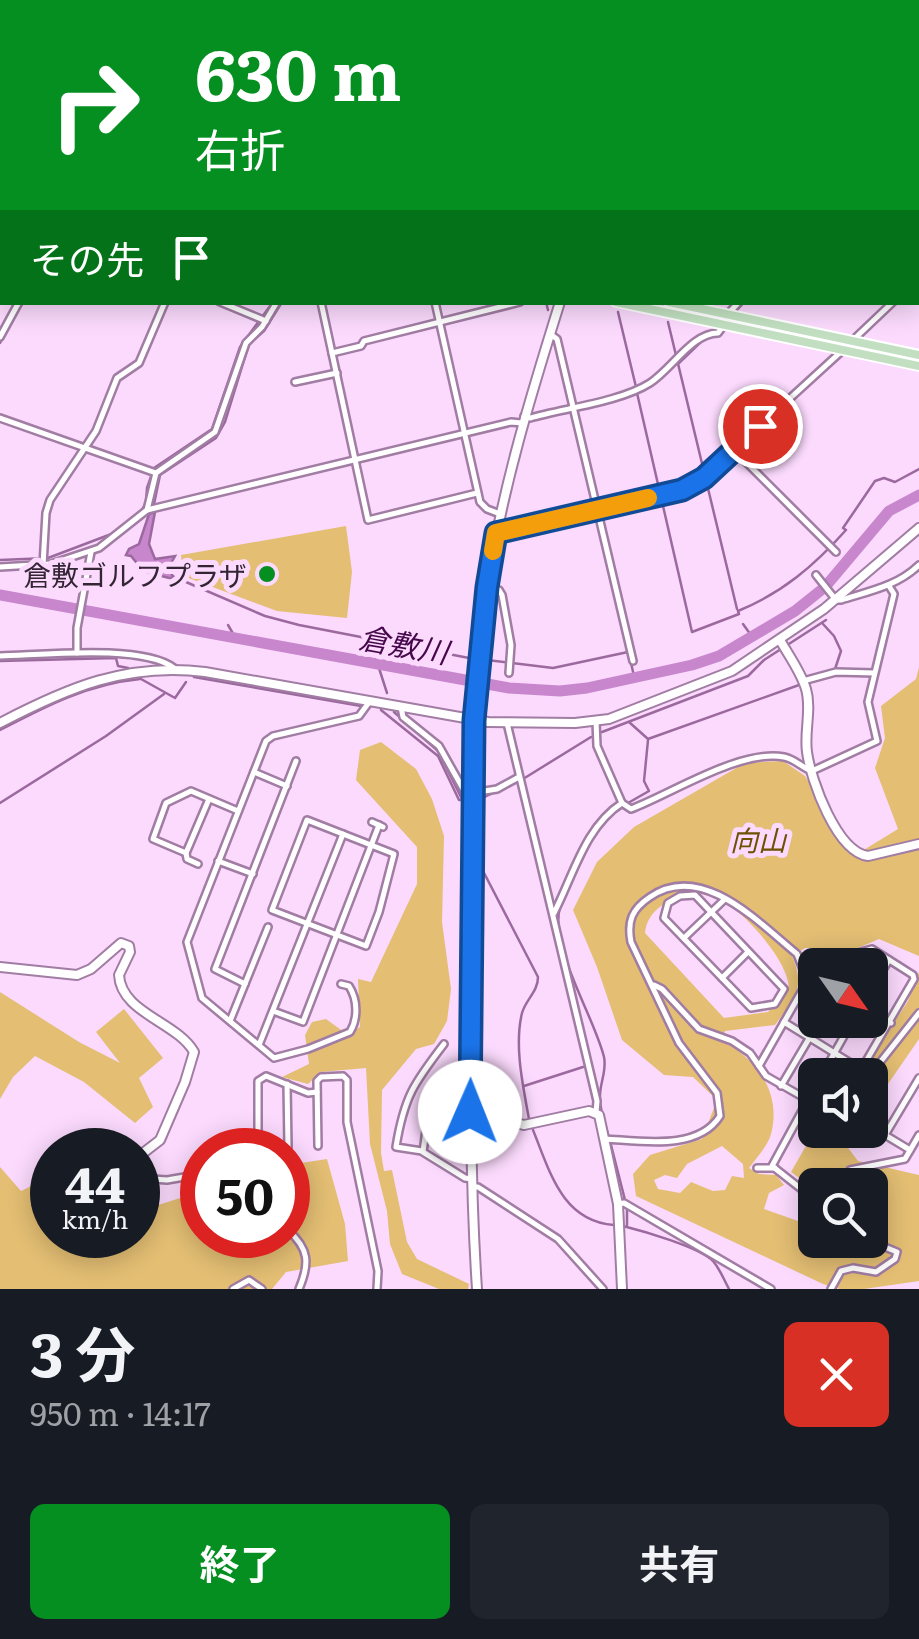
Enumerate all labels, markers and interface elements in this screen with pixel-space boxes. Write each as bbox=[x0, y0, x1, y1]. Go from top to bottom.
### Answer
text: 630 m bbox=[195, 19, 402, 123]
icon: right bbox=[30, 40, 160, 170]
text: 右折 bbox=[195, 114, 285, 181]
text: その先 bbox=[30, 229, 144, 286]
icon: arrive bbox=[164, 230, 219, 285]
pin bbox=[718, 384, 803, 469]
icon: arrive bbox=[733, 399, 788, 454]
place label: 倉敷ゴルフプラザ bbox=[23, 553, 247, 595]
marker: 倉敷ゴルフプラザ bbox=[256, 563, 278, 585]
water label: 倉敷川 bbox=[356, 614, 455, 673]
park label: 向山 bbox=[730, 818, 788, 860]
north arrow bbox=[798, 948, 888, 1038]
map controls bbox=[798, 948, 888, 1258]
button: sound bbox=[798, 1058, 888, 1148]
position arrow bbox=[418, 1060, 522, 1164]
speed limit sign: 50 bbox=[180, 1128, 310, 1258]
text: 44 bbox=[65, 1144, 125, 1218]
button: search bbox=[798, 1168, 888, 1258]
text: km/h bbox=[62, 1200, 128, 1237]
text: 3 分 bbox=[30, 1306, 135, 1395]
button: close bbox=[784, 1322, 889, 1427]
text: 950 m · 14:17 bbox=[30, 1388, 211, 1436]
button: 終了 bbox=[30, 1504, 450, 1619]
button: 共有 bbox=[470, 1504, 889, 1619]

